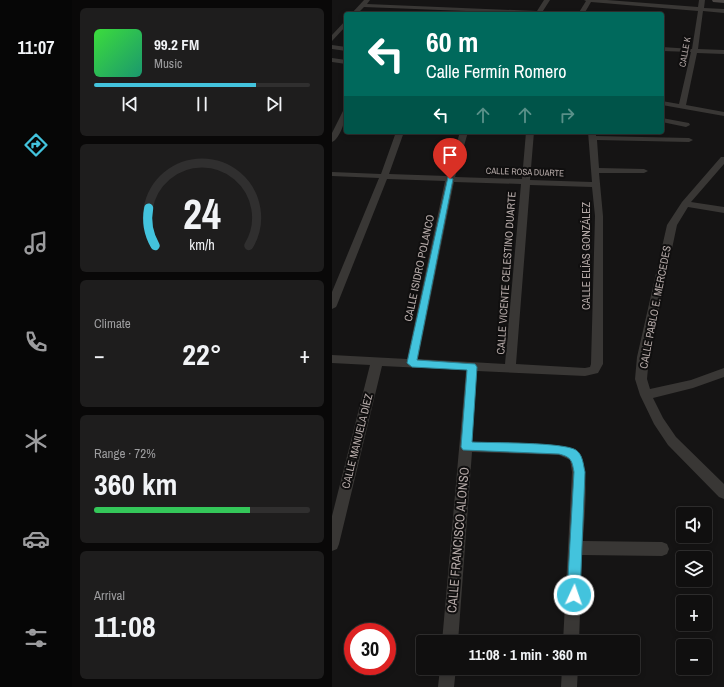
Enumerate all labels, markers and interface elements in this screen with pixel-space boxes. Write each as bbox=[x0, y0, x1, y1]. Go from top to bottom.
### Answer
text: 60 m bbox=[426, 23, 478, 61]
icon: left bbox=[360, 28, 412, 80]
text: 99.2 FM bbox=[154, 34, 199, 55]
text: 11:07 bbox=[18, 35, 54, 60]
street label: CALLE K bbox=[676, 36, 694, 68]
text: Music bbox=[154, 55, 182, 72]
text: Calle Fermín Romero bbox=[426, 59, 566, 84]
icon: previous bbox=[119, 93, 141, 115]
icon: pause bbox=[191, 93, 213, 115]
icon: next bbox=[263, 93, 285, 115]
icon: left bbox=[430, 104, 452, 126]
icon: ahead bbox=[472, 104, 494, 126]
icon: ahead bbox=[514, 104, 536, 126]
icon: right bbox=[556, 104, 578, 126]
icon: directions bbox=[22, 131, 50, 159]
pin bbox=[433, 138, 467, 179]
icon: arrive bbox=[439, 144, 461, 166]
street label: CALLE ROSA DUARTE bbox=[486, 165, 564, 179]
text: 24 bbox=[183, 185, 221, 241]
street label: CALLE VICENTE CELESTINO DUARTE bbox=[493, 191, 519, 355]
street label: CALLE ELÍAS GONZÁLEZ bbox=[579, 202, 593, 310]
street label: CALLE ISIDRO POLANCO bbox=[401, 213, 437, 323]
icon: music bbox=[22, 229, 50, 257]
text: km/h bbox=[189, 234, 215, 253]
street label: CALLE PABLO E. MERCEDES bbox=[636, 244, 674, 370]
text: Climate bbox=[94, 315, 131, 332]
icon: phone bbox=[22, 328, 50, 356]
text: 22° bbox=[182, 334, 222, 374]
text: − bbox=[94, 340, 105, 370]
text: + bbox=[299, 340, 310, 370]
street label: CALLE MANUELA DÍEZ bbox=[338, 392, 376, 490]
icon: climate bbox=[22, 427, 50, 455]
text: Range · 72% bbox=[94, 445, 156, 462]
text: 360 km bbox=[94, 464, 177, 504]
street label: CALLE FRANCISCO ALONSO bbox=[443, 466, 473, 614]
map controls bbox=[676, 507, 712, 675]
button: sound bbox=[676, 507, 712, 543]
icon: car bbox=[22, 525, 50, 553]
button: layers bbox=[676, 551, 712, 587]
position arrow bbox=[553, 574, 595, 616]
text: Arrival bbox=[94, 587, 125, 604]
button: + bbox=[676, 595, 712, 631]
text: 11:08 bbox=[94, 606, 156, 646]
speed limit sign: 30 bbox=[344, 623, 396, 675]
icon: filters bbox=[22, 624, 50, 652]
button: − bbox=[676, 639, 712, 675]
text: 11:08 · 1 min · 360 m bbox=[469, 644, 587, 665]

